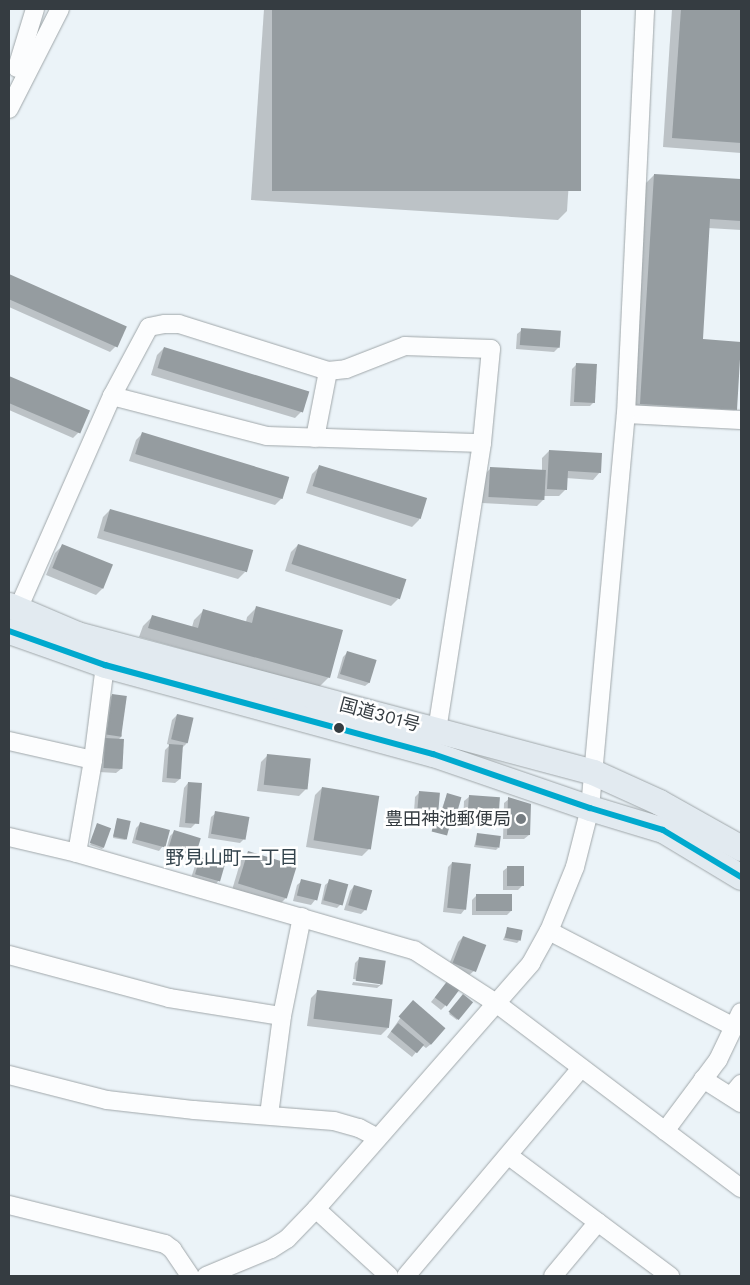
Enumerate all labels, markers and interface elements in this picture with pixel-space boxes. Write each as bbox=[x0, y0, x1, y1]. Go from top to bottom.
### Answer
street label: 国道301号 bbox=[337, 694, 423, 736]
unlabelled marker bbox=[334, 723, 344, 733]
place label: 豊田神池郵便局 bbox=[385, 808, 511, 830]
marker: 豊田神池郵便局 bbox=[515, 813, 527, 825]
district label: 野見山町一丁目 bbox=[166, 847, 298, 869]

